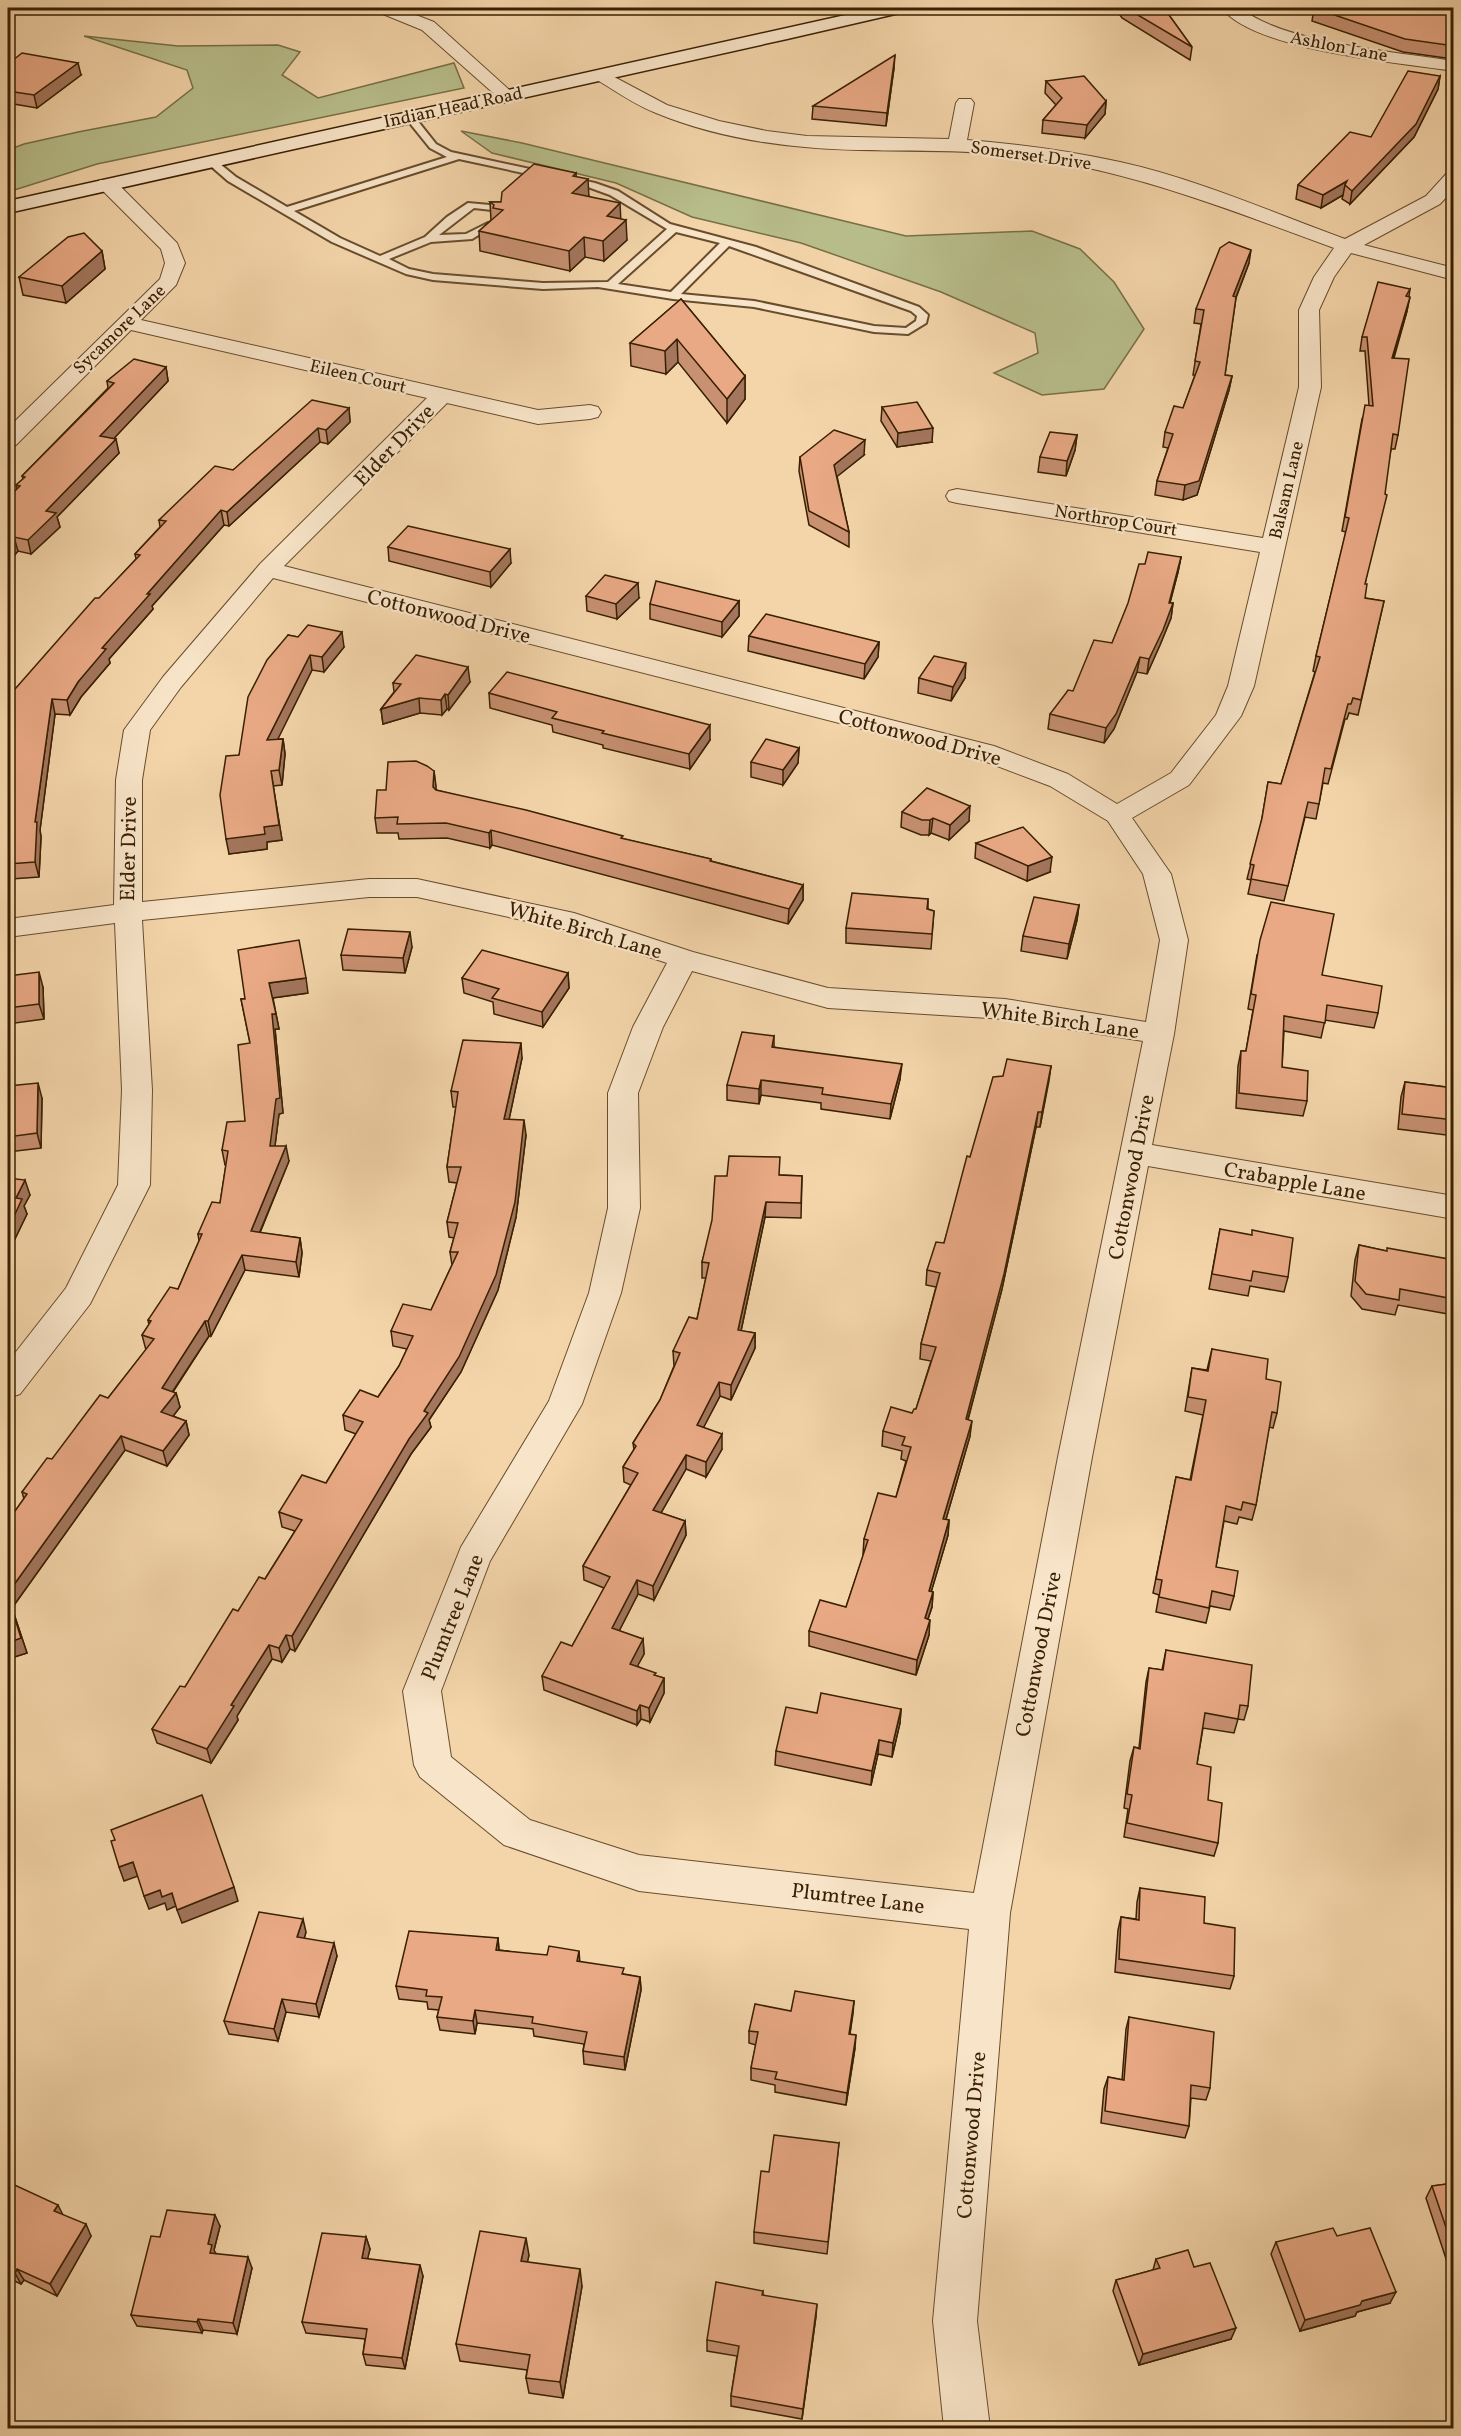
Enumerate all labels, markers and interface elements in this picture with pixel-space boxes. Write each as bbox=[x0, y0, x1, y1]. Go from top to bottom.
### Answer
street label: Ashlon Lane bbox=[1288, 26, 1390, 69]
street label: Indian Head Road bbox=[382, 82, 525, 135]
street label: Somerset Drive bbox=[969, 136, 1093, 177]
street label: Sycamore Lane bbox=[68, 279, 172, 381]
street label: Eileen Court bbox=[307, 354, 408, 401]
street label: Elder Drive bbox=[348, 398, 442, 494]
street label: Balsam Lane bbox=[1264, 439, 1311, 542]
street label: Northrop Court bbox=[1053, 499, 1179, 544]
street label: Cottonwood Drive bbox=[364, 583, 534, 652]
street label: Cottonwood Drive bbox=[835, 703, 1004, 774]
street label: Elder Drive bbox=[114, 796, 145, 902]
street label: White Birch Lane bbox=[504, 896, 665, 967]
street label: White Birch Lane bbox=[979, 996, 1141, 1047]
street label: Cottonwood Drive bbox=[1102, 1092, 1163, 1262]
street label: Crabapple Lane bbox=[1221, 1156, 1368, 1209]
street label: Plumtree Lane bbox=[415, 1550, 492, 1685]
street label: Cottonwood Drive bbox=[1009, 1569, 1070, 1739]
street label: Plumtree Lane bbox=[790, 1877, 926, 1922]
street label: Cottonwood Drive bbox=[951, 2050, 994, 2220]

